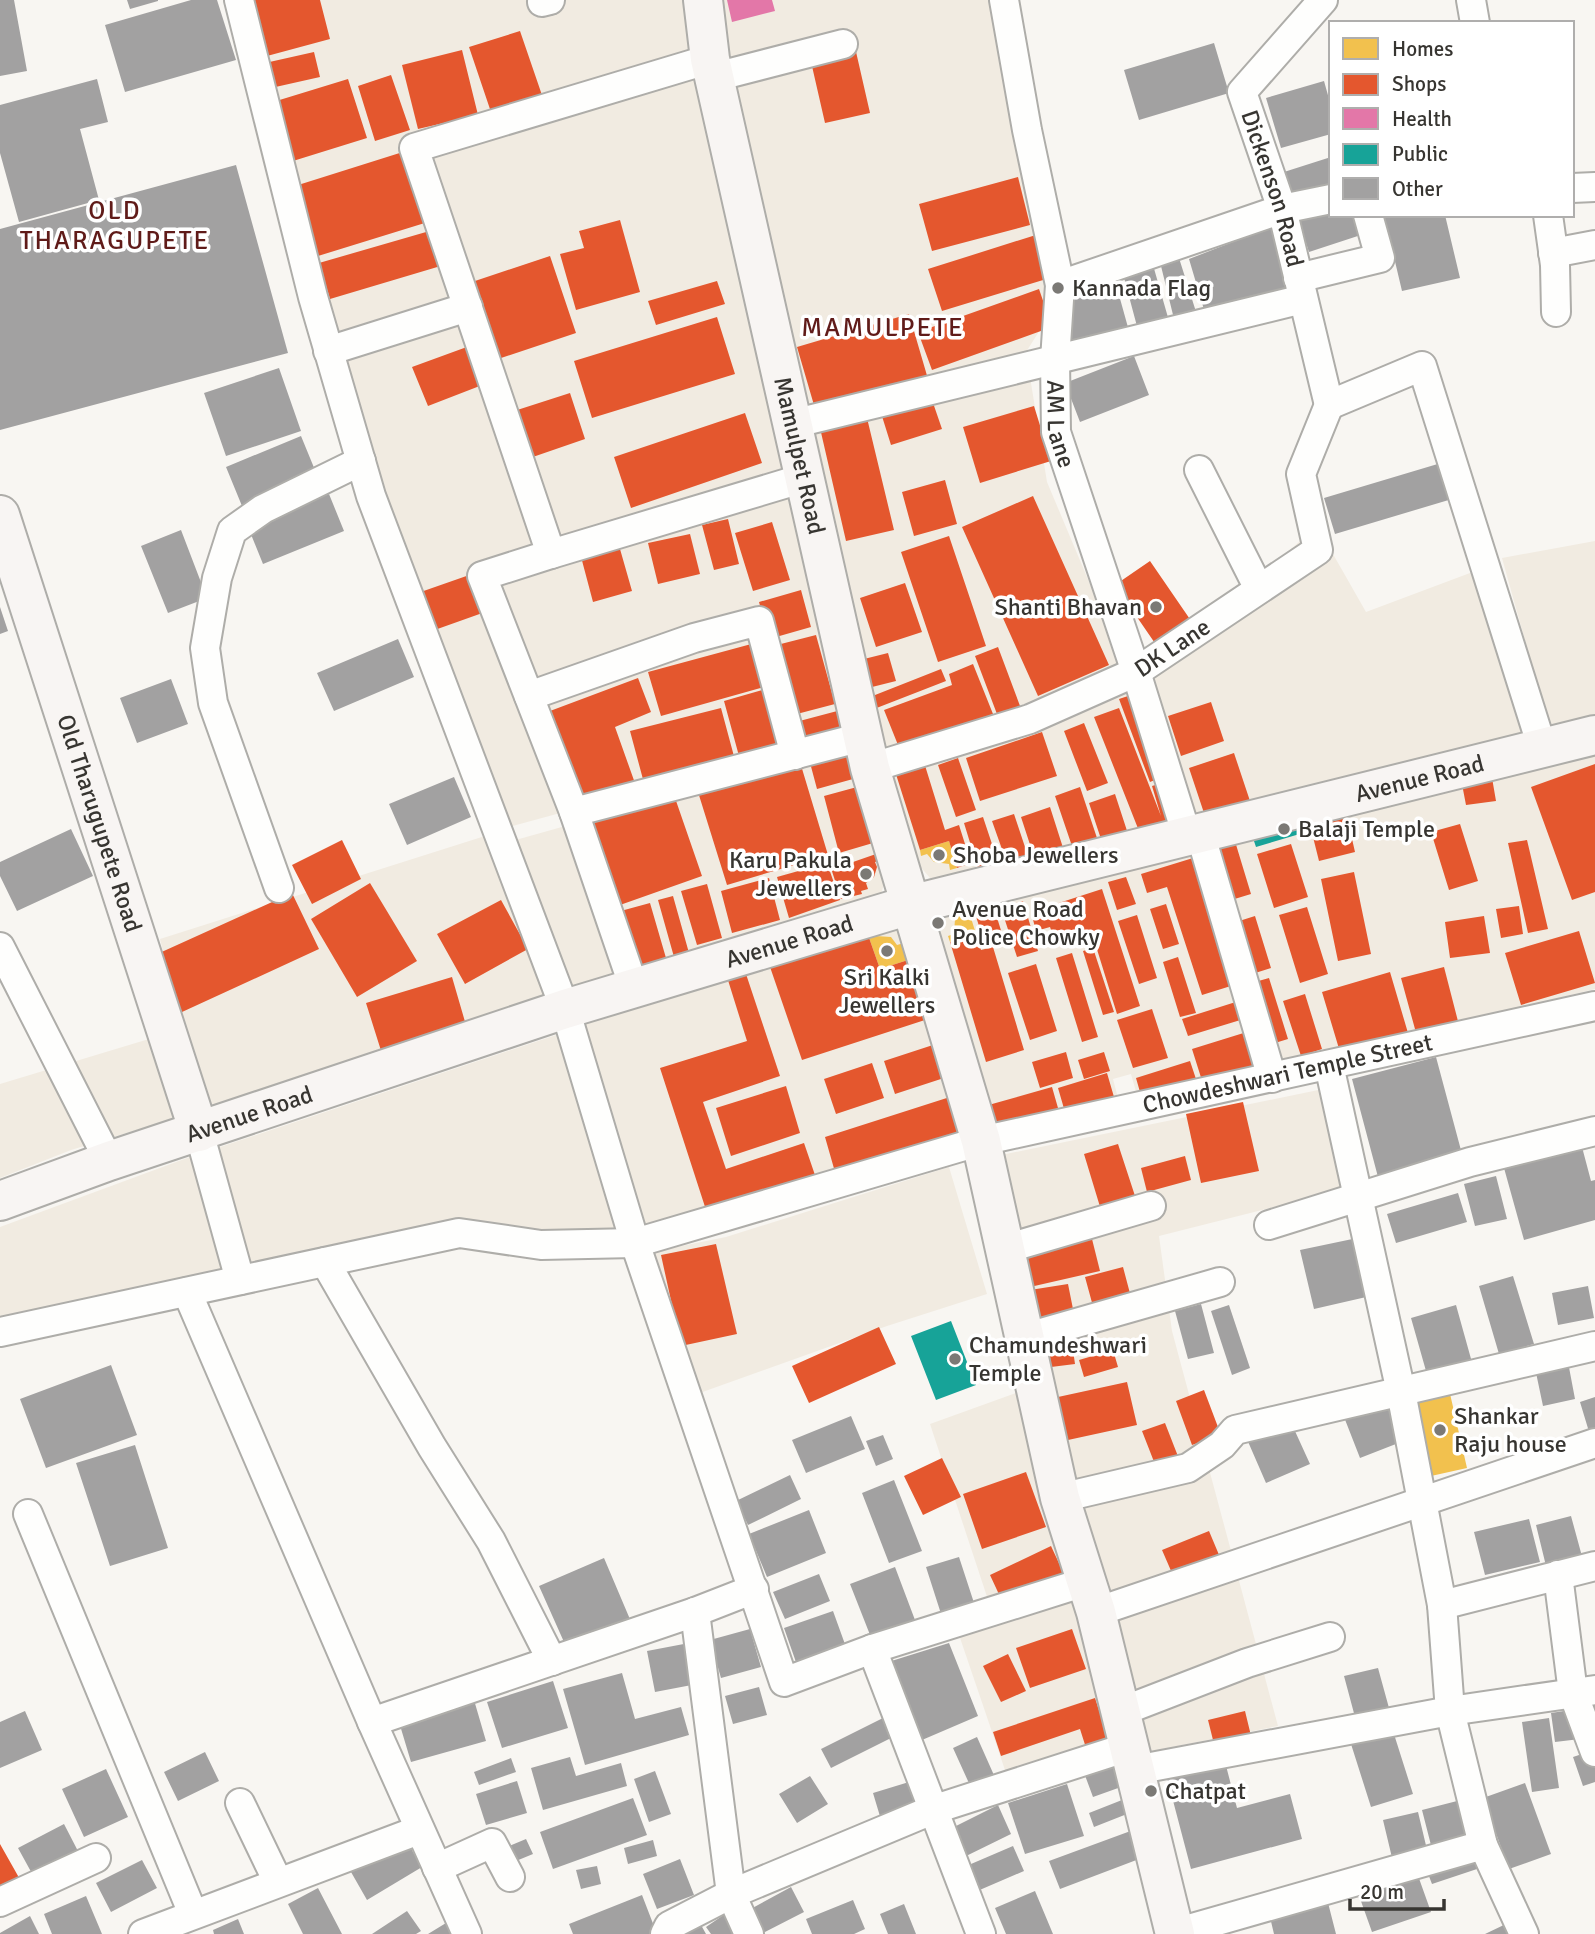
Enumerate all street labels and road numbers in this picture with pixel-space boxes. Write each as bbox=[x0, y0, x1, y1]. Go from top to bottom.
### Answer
street label: Dickenson Road bbox=[1234, 106, 1310, 270]
street label: Mamulpet Road bbox=[767, 374, 832, 537]
street label: AM Lane bbox=[1040, 380, 1082, 472]
street label: DK Lane bbox=[1129, 612, 1216, 684]
street label: Old Tharugupete Road bbox=[50, 711, 149, 936]
street label: Avenue Road bbox=[1352, 748, 1487, 809]
street label: Avenue Road bbox=[722, 908, 857, 975]
street label: Chowdeshwari Temple Street bbox=[1140, 1027, 1435, 1120]
street label: Avenue Road bbox=[182, 1079, 317, 1149]

